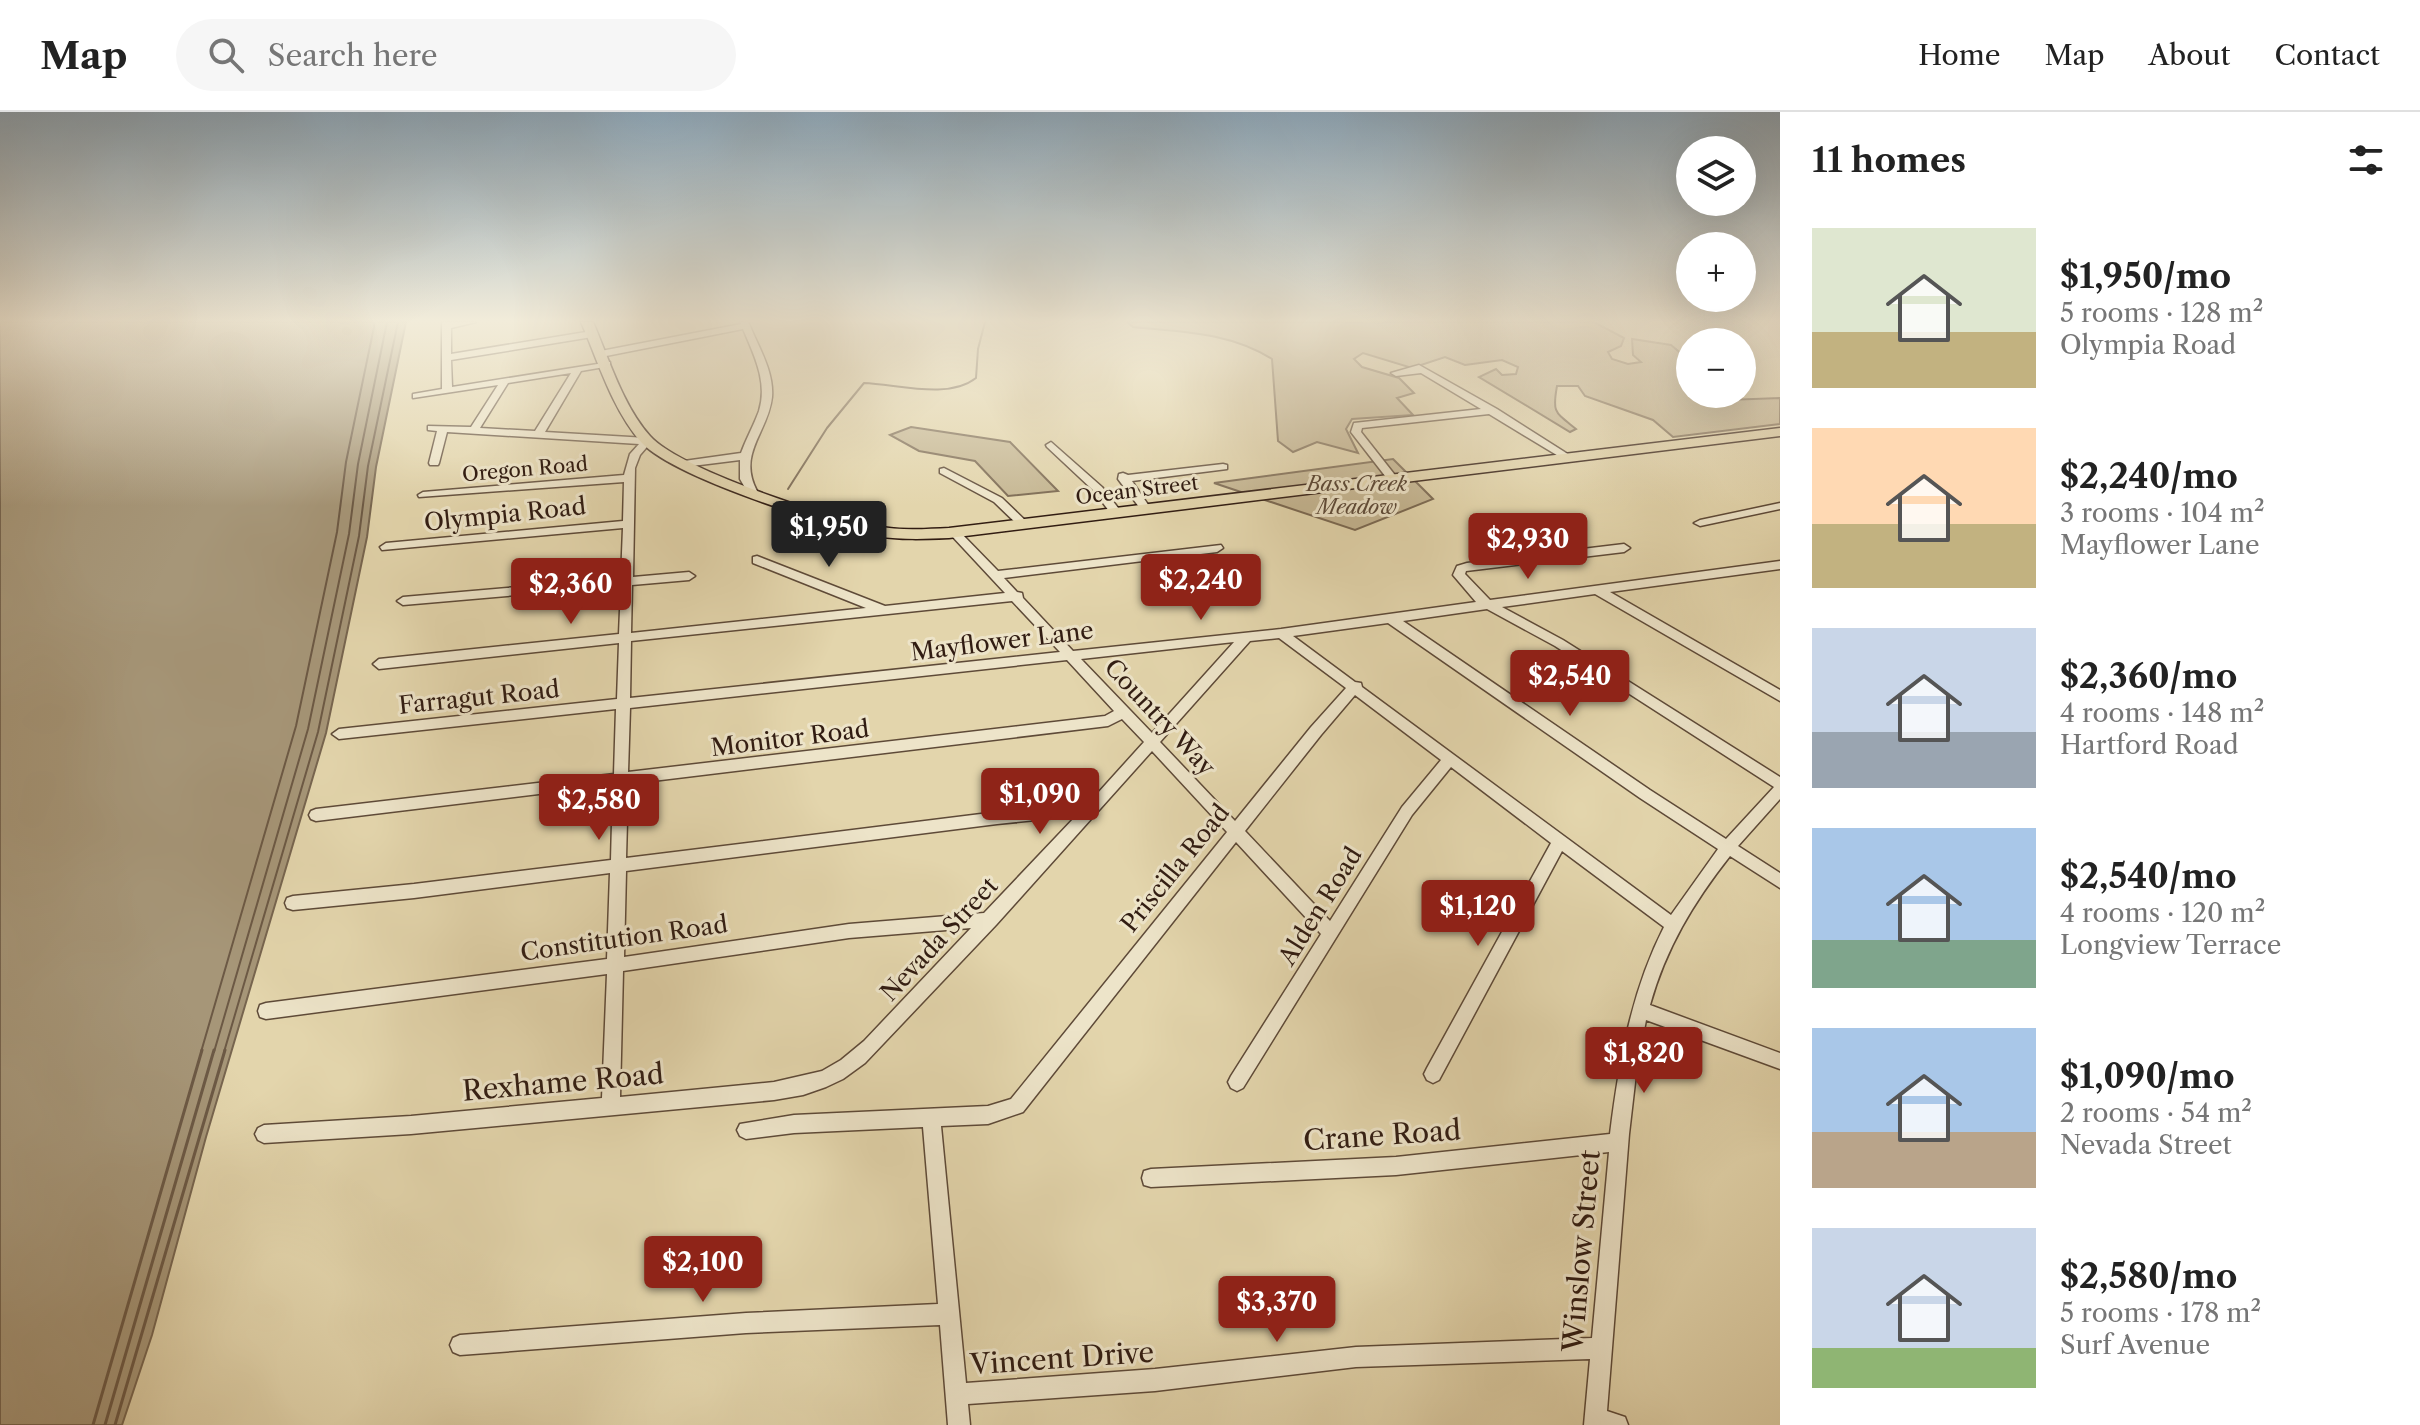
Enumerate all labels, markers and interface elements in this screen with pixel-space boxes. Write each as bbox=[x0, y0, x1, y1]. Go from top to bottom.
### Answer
search box bbox=[176, 19, 736, 91]
text: Map bbox=[40, 32, 128, 79]
icon: search bbox=[204, 33, 248, 77]
text: Search here bbox=[268, 37, 438, 74]
text: Home bbox=[1918, 38, 2000, 72]
text: Map bbox=[2044, 38, 2104, 72]
text: About bbox=[2148, 38, 2230, 72]
text: Contact bbox=[2274, 38, 2380, 72]
map controls bbox=[1676, 136, 1756, 408]
button: layers bbox=[1676, 136, 1756, 216]
icon: filters bbox=[2344, 138, 2388, 182]
text: 11 homes bbox=[1812, 139, 1966, 181]
button: + bbox=[1676, 232, 1756, 312]
text: $1,950/mo bbox=[2060, 255, 2231, 297]
icon: home bbox=[1876, 260, 1972, 356]
text: 5 rooms · 128 m² bbox=[2060, 297, 2263, 329]
button: − bbox=[1676, 328, 1756, 408]
text: Olympia Road bbox=[2060, 329, 2236, 361]
street label: Oregon Road bbox=[461, 452, 589, 486]
text: $2,240/mo bbox=[2060, 455, 2238, 497]
icon: home bbox=[1876, 460, 1972, 556]
street label: Ocean Street bbox=[1074, 471, 1200, 509]
park label: Bass Creek Meadow bbox=[1305, 472, 1408, 519]
street label: Olympia Road bbox=[423, 491, 588, 537]
text: 3 rooms · 104 m² bbox=[2060, 497, 2265, 529]
pin: $1,950 bbox=[764, 501, 894, 569]
text: $1,950 bbox=[789, 511, 869, 543]
pin: $2,930 bbox=[1463, 513, 1593, 581]
text: $2,930 bbox=[1486, 523, 1570, 555]
text: Mayflower Lane bbox=[2060, 529, 2260, 561]
pin: $2,240 bbox=[1136, 554, 1266, 622]
pin: $2,360 bbox=[506, 558, 636, 626]
text: $2,240 bbox=[1159, 564, 1243, 596]
text: $2,360 bbox=[529, 568, 613, 600]
street label: Mayflower Lane bbox=[909, 615, 1095, 667]
pin: $2,540 bbox=[1505, 650, 1635, 718]
street label: Country Way bbox=[1098, 653, 1222, 782]
text: $2,360/mo bbox=[2060, 655, 2237, 697]
text: $2,540 bbox=[1528, 660, 1612, 692]
icon: home bbox=[1876, 660, 1972, 756]
street label: Farragut Road bbox=[397, 674, 561, 720]
text: 4 rooms · 148 m² bbox=[2060, 697, 2264, 729]
street label: Monitor Road bbox=[709, 714, 871, 762]
text: Hartford Road bbox=[2060, 729, 2239, 761]
pin: $1,090 bbox=[975, 768, 1105, 836]
pin: $2,580 bbox=[534, 774, 664, 842]
text: $1,090 bbox=[999, 778, 1081, 810]
text: $2,580 bbox=[557, 784, 641, 816]
street label: Priscilla Road bbox=[1115, 798, 1236, 938]
street label: Alden Road bbox=[1272, 841, 1368, 971]
text: $2,540/mo bbox=[2060, 855, 2237, 897]
icon: home bbox=[1876, 860, 1972, 956]
street label: Nevada Street bbox=[874, 871, 1004, 1007]
pin: $1,120 bbox=[1413, 880, 1543, 948]
text: $1,120 bbox=[1440, 890, 1517, 922]
text: 4 rooms · 120 m² bbox=[2060, 897, 2265, 929]
street label: Constitution Road bbox=[519, 909, 730, 967]
text: Longview Terrace bbox=[2060, 929, 2281, 961]
pin: $1,820 bbox=[1579, 1027, 1709, 1095]
text: $1,820 bbox=[1603, 1037, 1685, 1069]
text: $1,090/mo bbox=[2060, 1055, 2235, 1097]
street label: Rexhame Road bbox=[461, 1056, 665, 1108]
icon: home bbox=[1876, 1060, 1972, 1156]
text: 2 rooms · 54 m² bbox=[2060, 1097, 2252, 1129]
street label: Crane Road bbox=[1302, 1113, 1462, 1157]
text: Nevada Street bbox=[2060, 1129, 2232, 1161]
street label: Winslow Street bbox=[1555, 1148, 1607, 1354]
pin: $2,100 bbox=[638, 1236, 768, 1304]
text: $2,100 bbox=[662, 1246, 744, 1278]
text: $2,580/mo bbox=[2060, 1255, 2237, 1297]
icon: home bbox=[1876, 1260, 1972, 1356]
pin: $3,370 bbox=[1212, 1276, 1342, 1344]
text: $3,370 bbox=[1236, 1286, 1318, 1318]
text: 5 rooms · 178 m² bbox=[2060, 1297, 2261, 1329]
text: Surf Avenue bbox=[2060, 1329, 2210, 1361]
street label: Vincent Drive bbox=[968, 1335, 1155, 1381]

